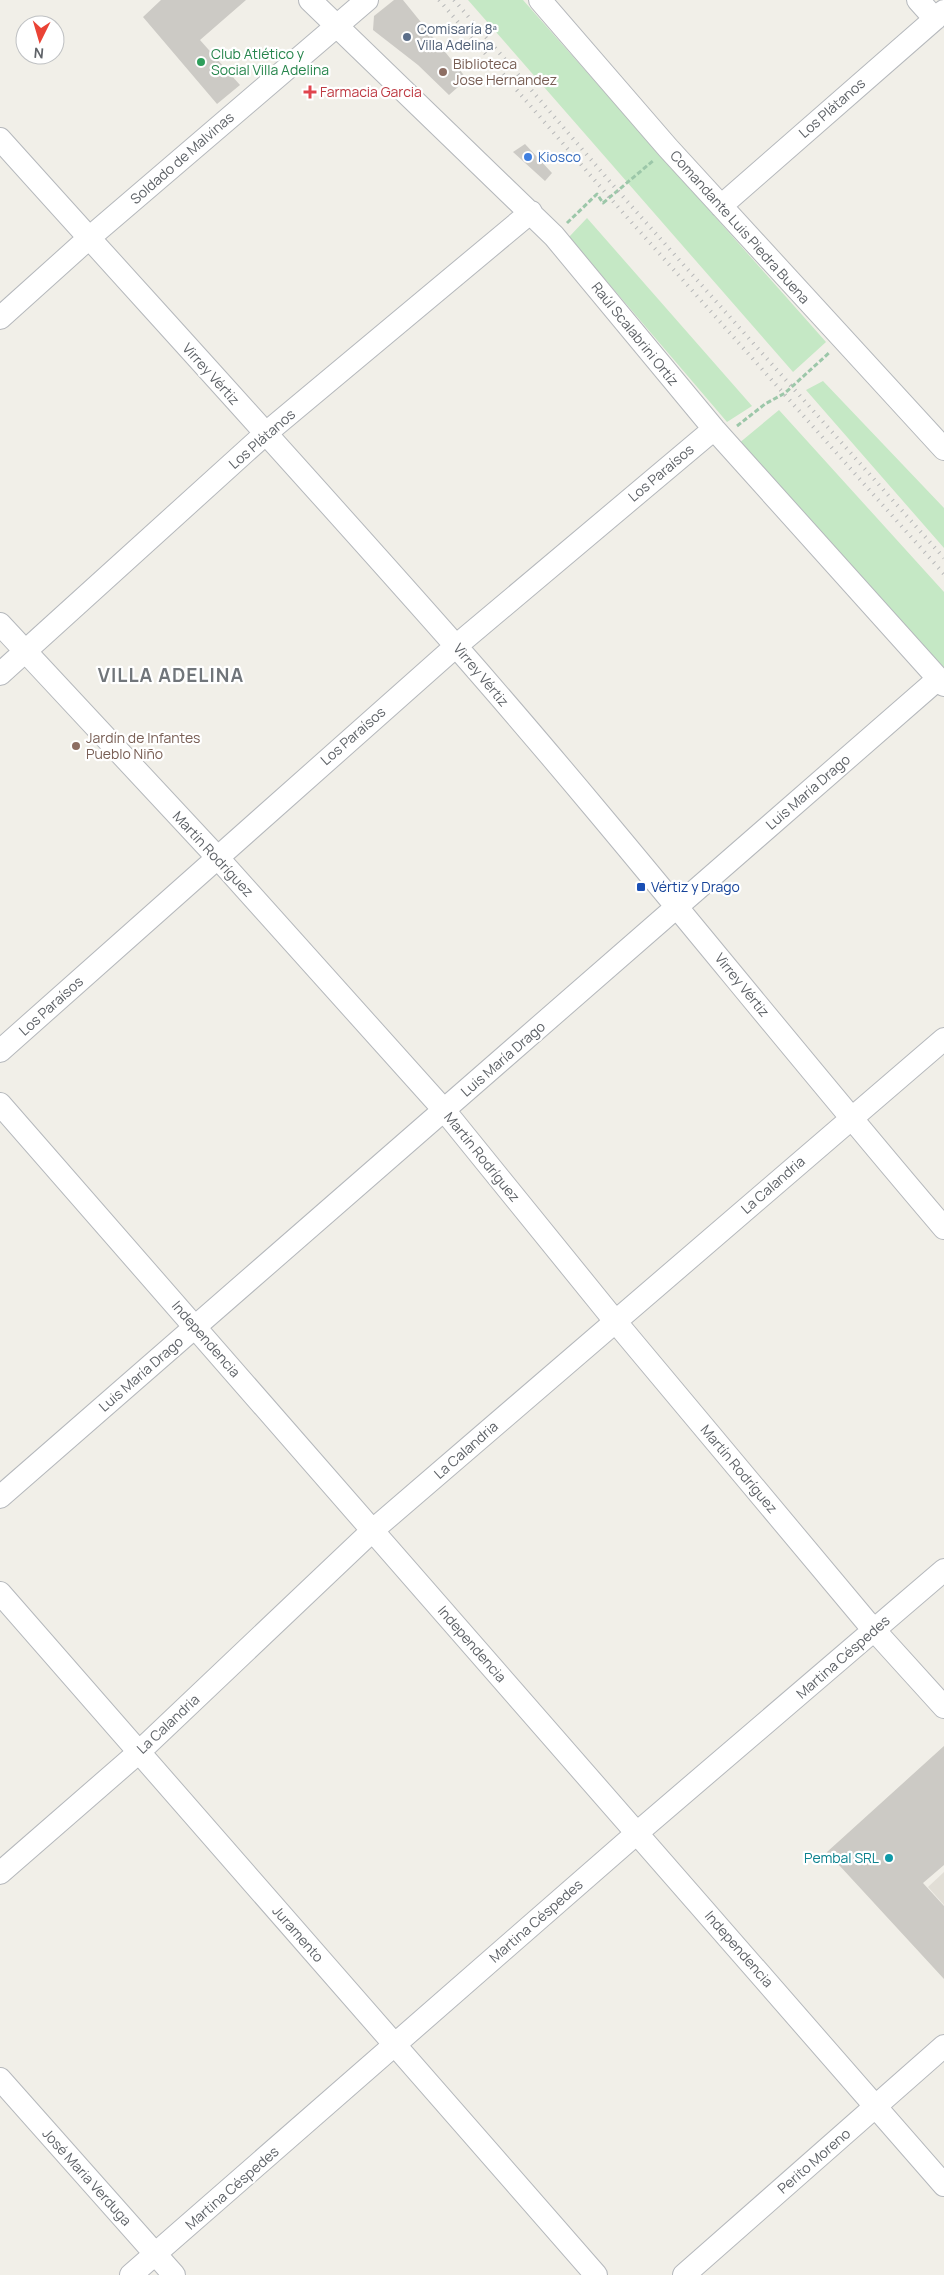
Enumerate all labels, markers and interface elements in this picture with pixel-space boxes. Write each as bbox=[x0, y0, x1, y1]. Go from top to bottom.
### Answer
north arrow bbox=[15, 15, 65, 65]
place label: Comisaría 8ª Villa Adelina bbox=[417, 19, 497, 54]
marker: Comisaría 8ª Villa Adelina bbox=[401, 31, 413, 43]
text: N bbox=[33, 44, 45, 63]
place label: Club Atlético y Social Villa Adelina bbox=[211, 44, 329, 79]
place label: Biblioteca Jose Hernandez bbox=[453, 54, 557, 89]
marker: Club Atlético y Social Villa Adelina bbox=[195, 56, 207, 68]
marker: Biblioteca Jose Hernandez bbox=[437, 66, 449, 78]
street label: Los Plátanos bbox=[794, 73, 869, 142]
place label: Farmacia Garcia bbox=[320, 82, 422, 101]
marker: Farmacia Garcia bbox=[304, 86, 316, 98]
street label: Soldado de Malvinas bbox=[126, 107, 238, 208]
street label: Comandante Luis Piedra Buena bbox=[666, 146, 814, 307]
place label: Kiosco bbox=[538, 147, 581, 166]
marker: Kiosco bbox=[522, 151, 534, 163]
street label: Raúl Scalabrini Ortíz bbox=[588, 278, 683, 390]
street label: Virrey Vértiz bbox=[179, 339, 244, 409]
street label: Los Plátanos bbox=[224, 404, 299, 473]
street label: Los Paraísos bbox=[624, 440, 697, 506]
street label: Virrey Vértiz bbox=[449, 639, 513, 710]
district label: VILLA ADELINA bbox=[98, 662, 244, 688]
street label: Los Paraísos bbox=[316, 702, 389, 769]
place label: Jardín de Infantes Pueblo Niño bbox=[86, 728, 200, 763]
marker: Jardín de Infantes Pueblo Niño bbox=[70, 740, 82, 752]
street label: Luis María Drago bbox=[761, 750, 854, 834]
street label: Martín Rodríguez bbox=[169, 807, 258, 901]
place label: Vértiz y Drago bbox=[651, 877, 740, 896]
marker: Vértiz y Drago bbox=[635, 881, 647, 893]
street label: Virrey Vértiz bbox=[711, 949, 774, 1021]
street label: Los Paraísos bbox=[15, 972, 87, 1040]
street label: Luis María Drago bbox=[456, 1017, 549, 1101]
street label: Martín Rodríguez bbox=[440, 1108, 525, 1206]
street label: La Calandria bbox=[737, 1151, 809, 1218]
street label: Independencia bbox=[168, 1296, 245, 1381]
street label: Luis María Drago bbox=[94, 1332, 187, 1416]
street label: La Calandria bbox=[430, 1416, 502, 1483]
street label: Martín Rodríguez bbox=[697, 1420, 782, 1517]
street label: Independencia bbox=[434, 1601, 511, 1686]
street label: Martina Céspedes bbox=[792, 1611, 894, 1703]
street label: La Calandria bbox=[132, 1690, 203, 1758]
place label: Pembal SRL bbox=[804, 1848, 879, 1867]
marker: Pembal SRL bbox=[883, 1852, 895, 1864]
street label: Martina Céspedes bbox=[485, 1875, 587, 1967]
street label: Juramento bbox=[269, 1901, 328, 1966]
street label: Independencia bbox=[701, 1906, 778, 1991]
street label: José Maria Verduga bbox=[39, 2124, 136, 2229]
street label: Perito Moreno bbox=[773, 2124, 854, 2198]
street label: Martina Céspedes bbox=[181, 2142, 283, 2234]

